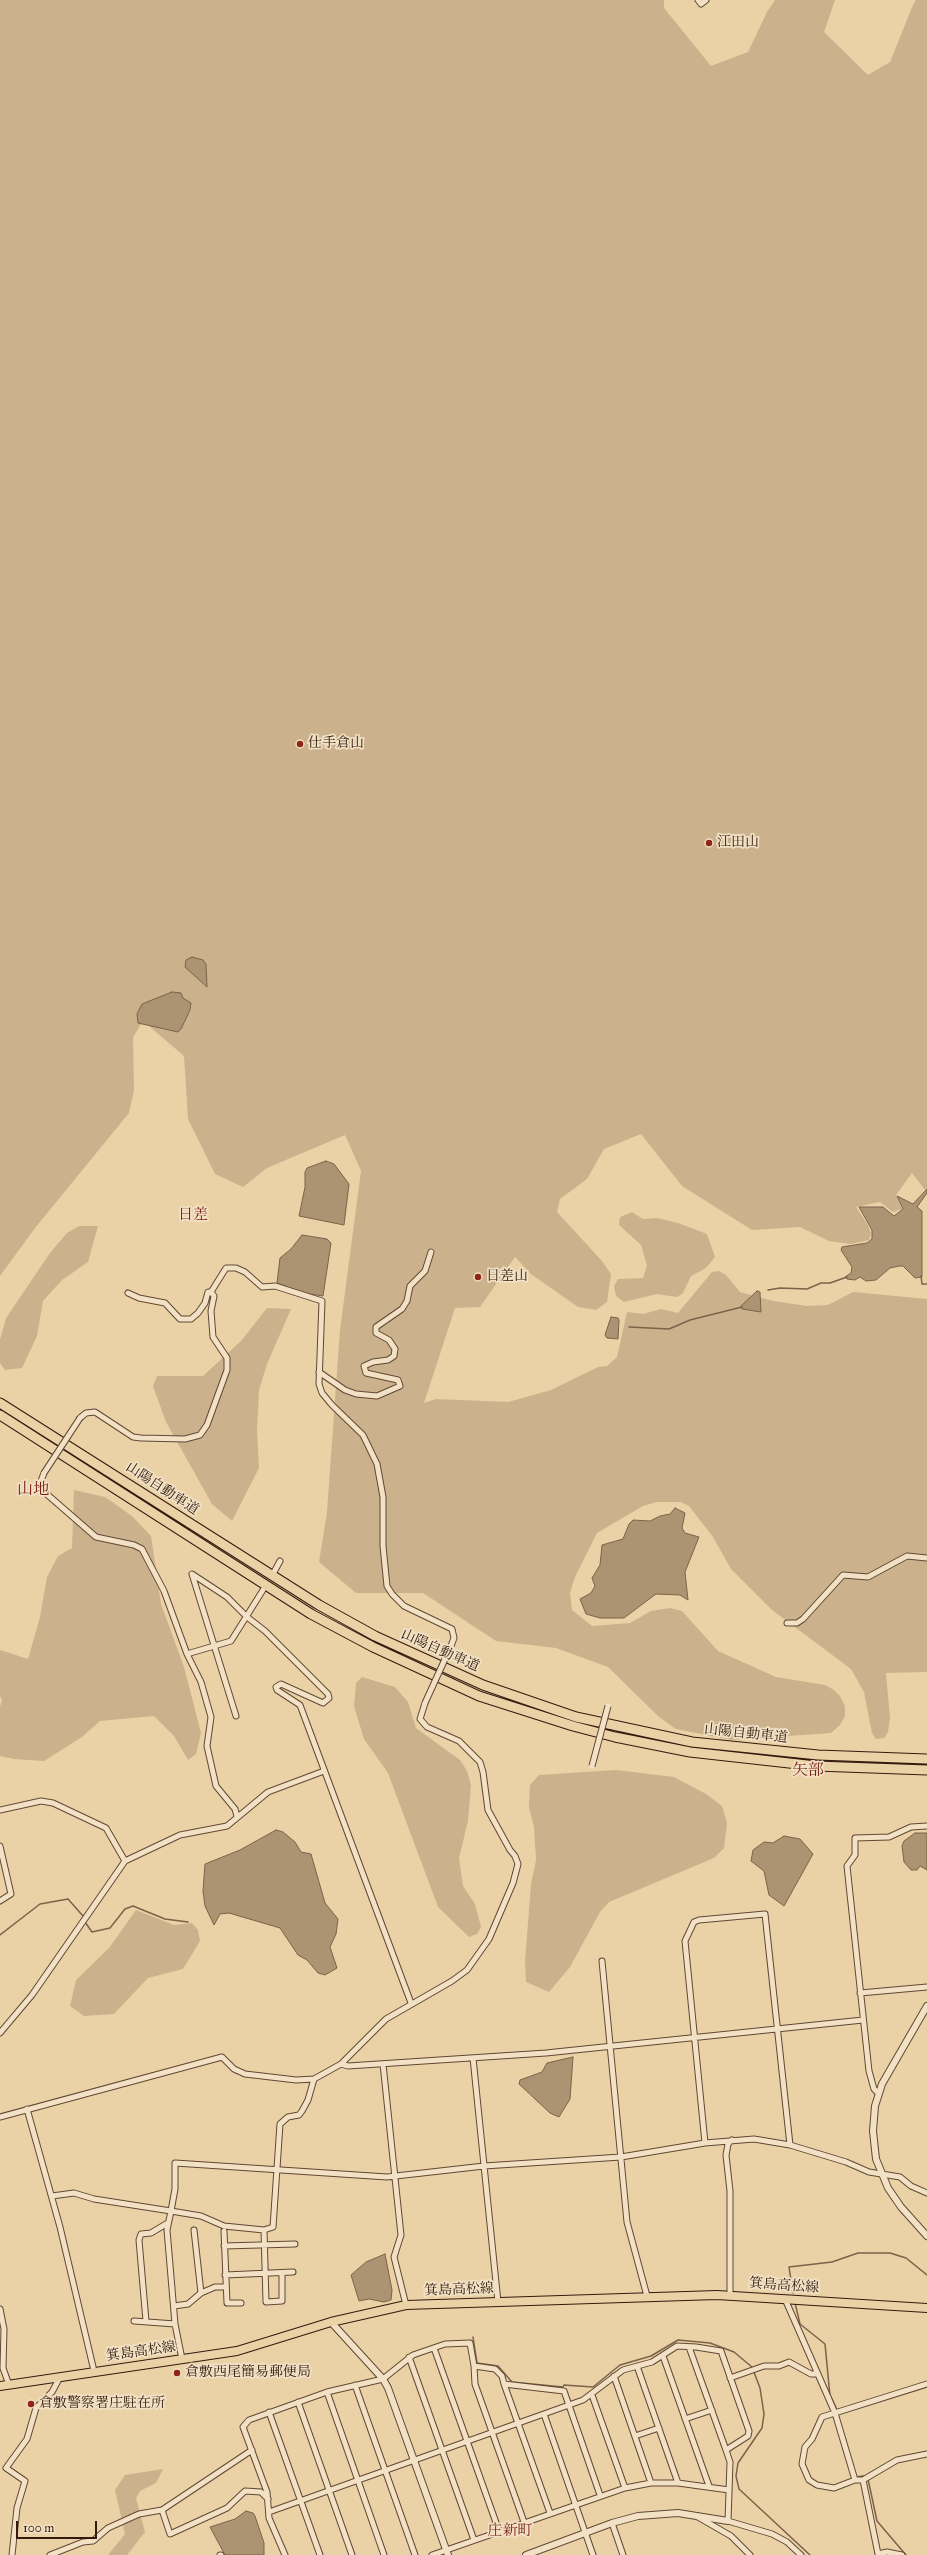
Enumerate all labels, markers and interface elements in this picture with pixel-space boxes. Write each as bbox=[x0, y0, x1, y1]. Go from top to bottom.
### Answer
place label: 仕手倉山 bbox=[308, 736, 364, 752]
marker: 仕手倉山 bbox=[295, 739, 305, 749]
place label: 江田山 bbox=[717, 835, 759, 851]
marker: 江田山 bbox=[704, 838, 714, 848]
district label: 日差 bbox=[178, 1206, 208, 1224]
place label: 日差山 bbox=[486, 1269, 528, 1285]
marker: 日差山 bbox=[473, 1272, 483, 1282]
street label: 山陽自動車道 bbox=[122, 1459, 202, 1519]
district label: 山地 bbox=[17, 1480, 49, 1500]
street label: 山陽自動車道 bbox=[398, 1626, 482, 1676]
street label: 山陽自動車道 bbox=[703, 1721, 789, 1747]
district label: 矢部 bbox=[792, 1761, 824, 1781]
street label: 箕島高松線 bbox=[748, 2275, 820, 2297]
street label: 箕島高松線 bbox=[424, 2280, 494, 2300]
street label: 箕島高松線 bbox=[105, 2339, 177, 2365]
place label: 倉敷西尾簡易郵便局 bbox=[185, 2365, 311, 2381]
marker: 倉敷西尾簡易郵便局 bbox=[172, 2368, 182, 2378]
place label: 倉敷警察署庄駐在所 bbox=[39, 2396, 165, 2412]
marker: 倉敷警察署庄駐在所 bbox=[26, 2399, 36, 2409]
scale bar bbox=[18, 2513, 99, 2539]
text: 100 m bbox=[23, 2521, 54, 2535]
district label: 庄新町 bbox=[488, 2522, 532, 2540]

